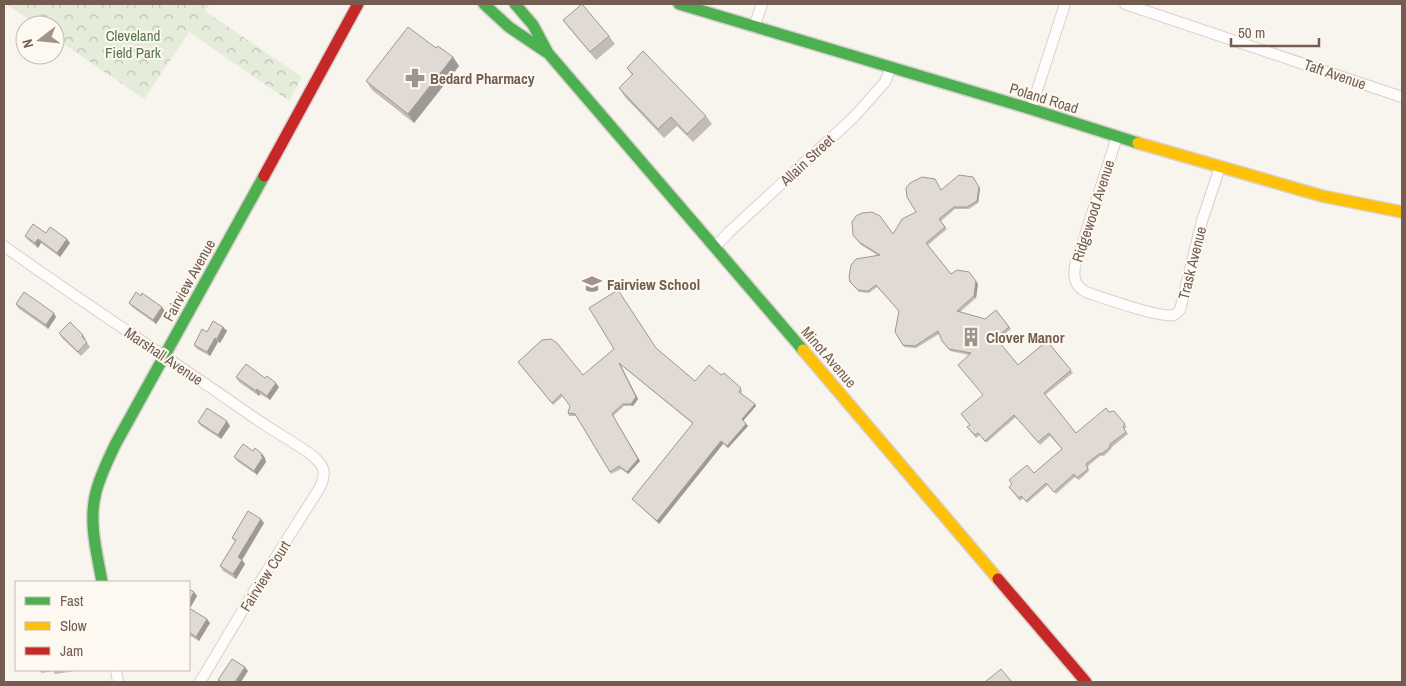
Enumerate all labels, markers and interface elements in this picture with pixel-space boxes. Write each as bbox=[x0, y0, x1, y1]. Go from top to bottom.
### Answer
north arrow bbox=[15, 15, 65, 65]
scale bar bbox=[1231, 15, 1318, 47]
text: 50 m bbox=[1238, 22, 1265, 43]
park label: Cleveland Field Park bbox=[105, 25, 162, 63]
text: N bbox=[18, 37, 37, 50]
street label: Taft Avenue bbox=[1301, 54, 1369, 94]
pharmacy icon: Bedard Pharmacy bbox=[404, 67, 426, 89]
place label: Bedard Pharmacy bbox=[430, 68, 535, 89]
street label: Poland Road bbox=[1007, 78, 1081, 118]
street label: Allain Street bbox=[775, 129, 839, 191]
street label: Ridgewood Avenue bbox=[1067, 157, 1119, 265]
street label: Trask Avenue bbox=[1173, 224, 1211, 302]
street label: Fairview Avenue bbox=[158, 235, 220, 325]
school or university icon: Fairview School bbox=[581, 273, 603, 295]
place label: Fairview School bbox=[607, 274, 700, 295]
street label: Marshall Avenue bbox=[121, 322, 208, 390]
street label: Minot Avenue bbox=[796, 322, 862, 392]
building icon: Clover Manor bbox=[960, 326, 982, 348]
place label: Clover Manor bbox=[986, 327, 1065, 348]
street label: Fairview Court bbox=[235, 536, 295, 616]
legend bbox=[15, 581, 190, 671]
text: Fast bbox=[60, 590, 84, 611]
text: Slow bbox=[60, 615, 87, 636]
text: Jam bbox=[60, 640, 83, 661]

